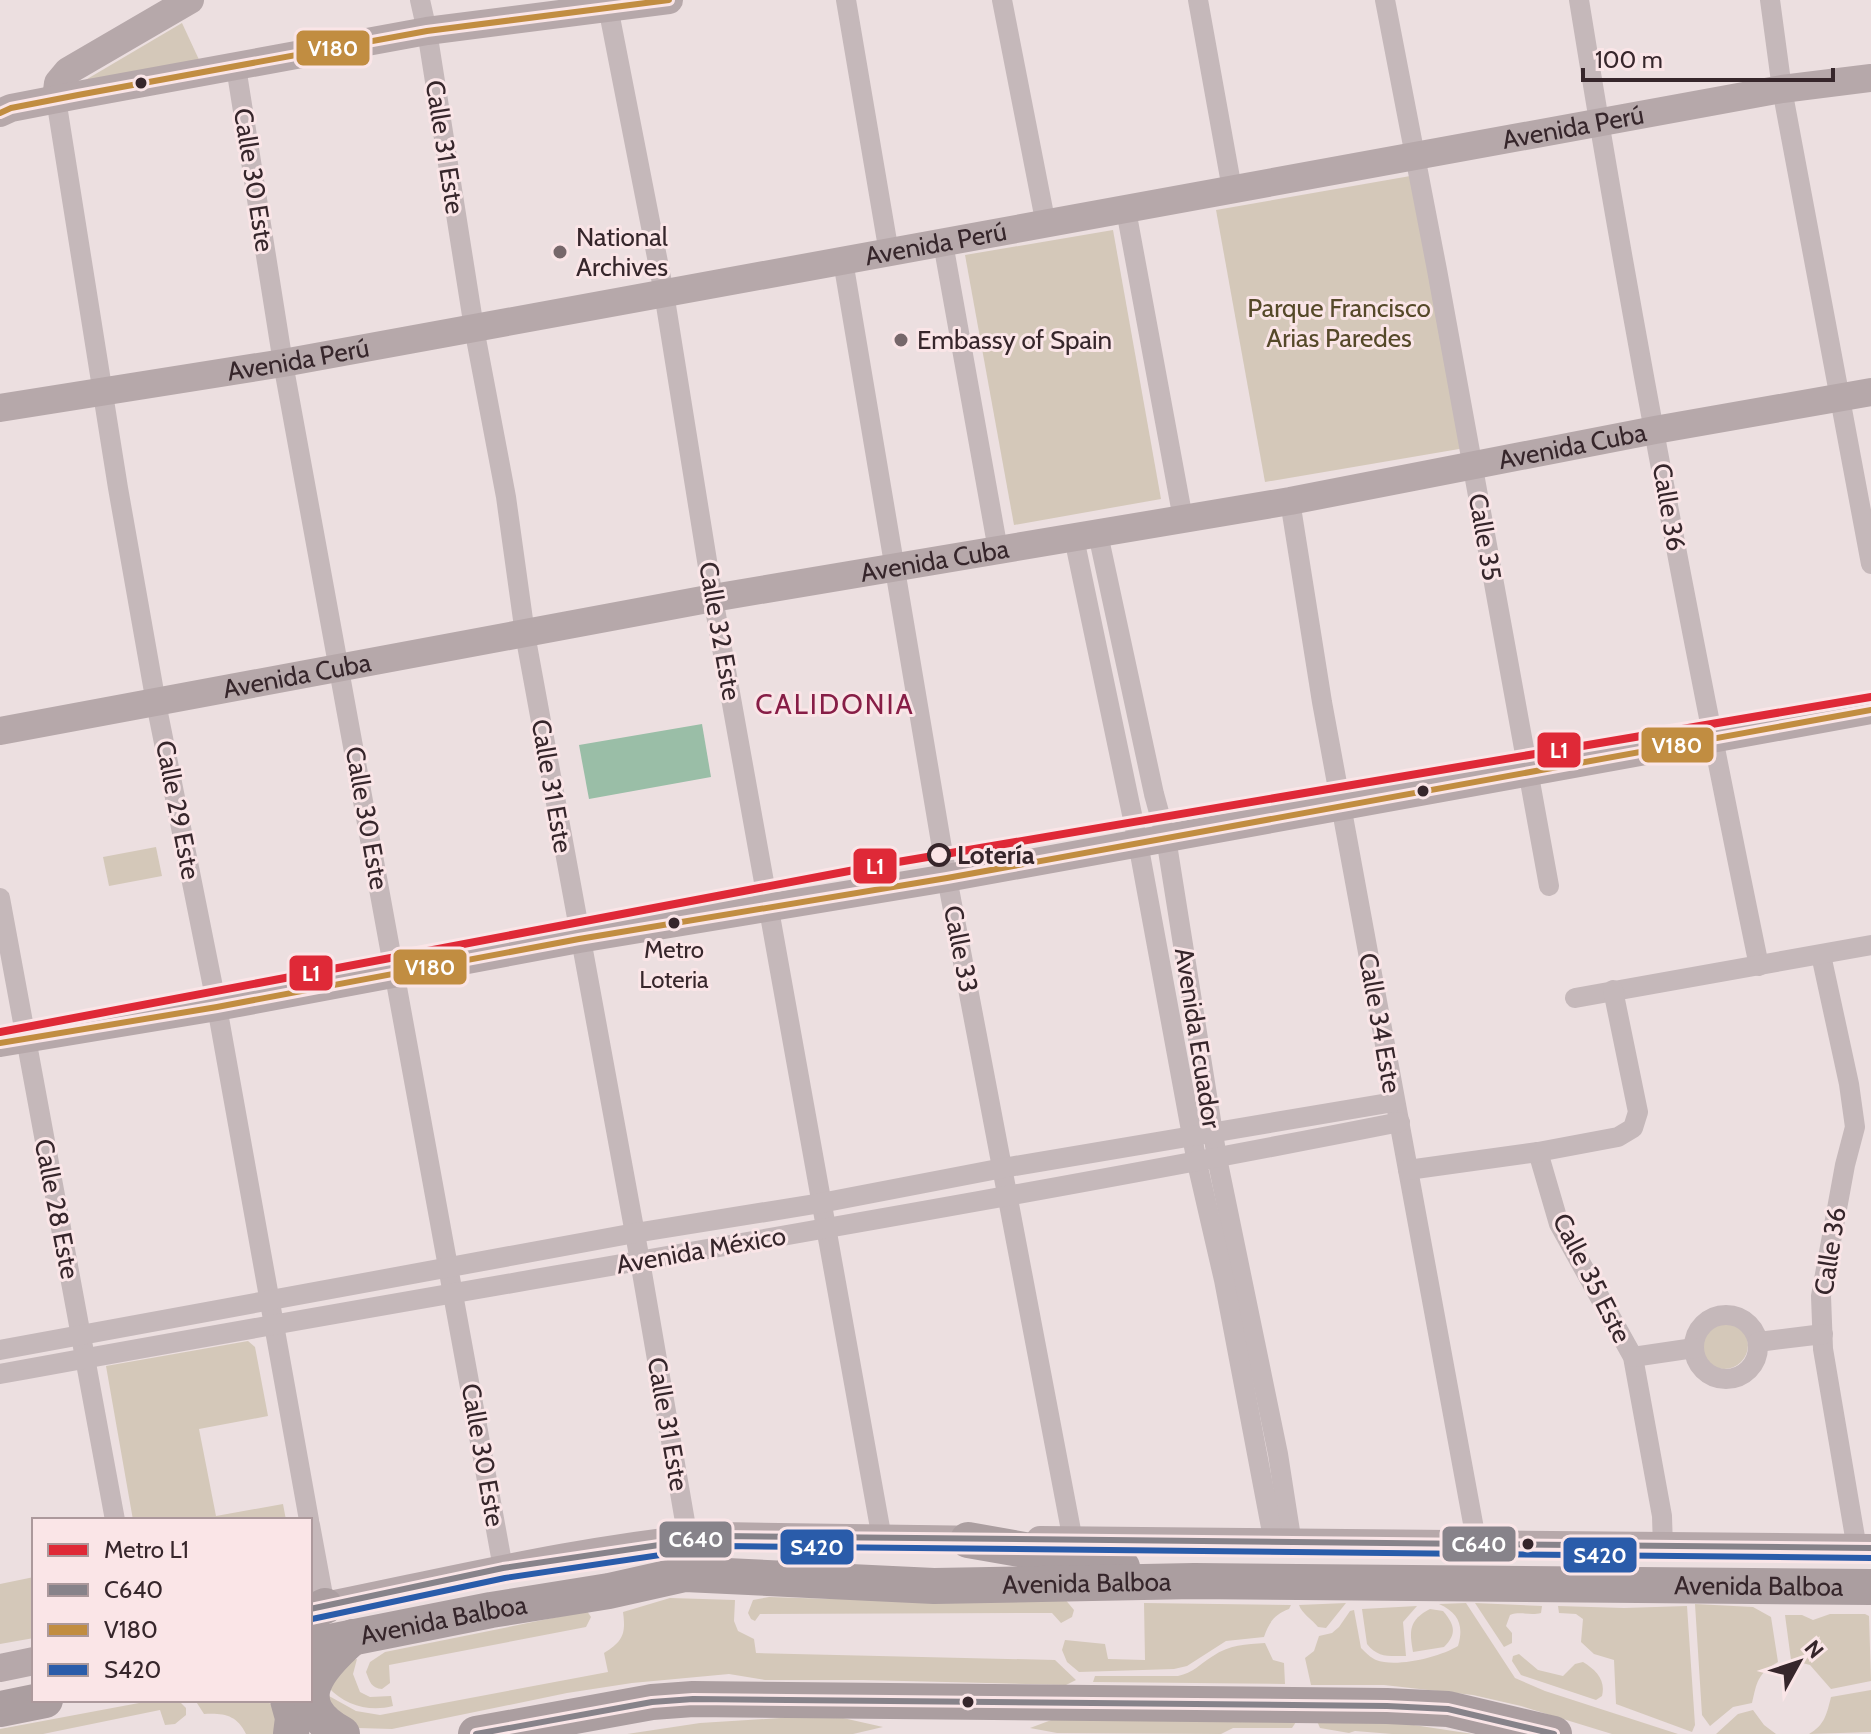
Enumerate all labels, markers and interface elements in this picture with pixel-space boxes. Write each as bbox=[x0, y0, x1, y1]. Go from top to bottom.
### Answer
line badge: V180 bbox=[295, 29, 371, 67]
scale bar bbox=[1583, 32, 1833, 82]
text: V180 bbox=[308, 35, 358, 62]
text: 100 m bbox=[1595, 45, 1663, 74]
unlabelled marker bbox=[133, 75, 149, 91]
street label: Calle 31 Este bbox=[419, 78, 471, 216]
street label: Avenida Perú bbox=[1500, 99, 1647, 156]
street label: Calle 30 Este bbox=[227, 106, 281, 254]
street label: Avenida Perú bbox=[862, 215, 1009, 272]
place label: National Archives bbox=[576, 221, 668, 283]
marker: National Archives bbox=[551, 243, 569, 261]
park label: Parque Francisco Arias Paredes bbox=[1247, 292, 1431, 354]
place label: Embassy of Spain bbox=[917, 324, 1112, 356]
marker: Embassy of Spain bbox=[892, 331, 910, 349]
street label: Avenida Perú bbox=[225, 332, 372, 388]
street label: Avenida Cuba bbox=[1496, 416, 1650, 476]
street label: Calle 36 bbox=[1646, 461, 1692, 553]
street label: Calle 35 bbox=[1462, 491, 1508, 583]
street label: Avenida Cuba bbox=[858, 532, 1012, 589]
street label: Calle 32 Este bbox=[692, 559, 748, 703]
street label: Avenida Cuba bbox=[220, 646, 374, 705]
district label: CALIDONIA bbox=[755, 687, 915, 721]
street label: Calle 31 Este bbox=[525, 717, 579, 855]
line badge: V180 bbox=[1640, 726, 1715, 764]
line badge: L1 bbox=[1536, 731, 1582, 769]
text: V180 bbox=[1652, 732, 1702, 759]
text: L1 bbox=[1550, 737, 1568, 764]
street label: Calle 29 Este bbox=[149, 738, 207, 882]
street label: Calle 30 Este bbox=[339, 744, 395, 892]
unlabelled marker bbox=[1415, 783, 1431, 799]
place label: Lotería bbox=[957, 839, 1035, 871]
marker: Lotería bbox=[928, 844, 950, 866]
line badge: L1 bbox=[852, 847, 898, 885]
text: L1 bbox=[866, 853, 884, 880]
street label: Calle 33 bbox=[937, 903, 985, 995]
marker: Metro Loteria bbox=[666, 915, 682, 931]
place label: Metro Loteria bbox=[639, 935, 709, 994]
street label: Avenida Ecuador bbox=[1168, 945, 1228, 1131]
line badge: V180 bbox=[392, 948, 468, 986]
street label: Calle 34 Este bbox=[1352, 950, 1408, 1096]
line badge: L1 bbox=[288, 954, 334, 992]
text: V180 bbox=[405, 954, 455, 981]
text: L1 bbox=[302, 960, 320, 987]
street label: Calle 28 Este bbox=[28, 1136, 86, 1282]
street label: Calle 36 bbox=[1807, 1205, 1853, 1297]
street label: Calle 35 Este bbox=[1546, 1208, 1638, 1348]
street label: Avenida México bbox=[614, 1219, 788, 1281]
street label: Calle 31 Este bbox=[641, 1355, 695, 1493]
street label: Calle 30 Este bbox=[455, 1381, 511, 1529]
legend bbox=[32, 1518, 312, 1702]
line badge: C640 bbox=[658, 1520, 733, 1559]
line badge: C640 bbox=[1441, 1525, 1517, 1563]
text: C640 bbox=[669, 1526, 723, 1553]
line badge: S420 bbox=[779, 1528, 855, 1566]
text: C640 bbox=[1452, 1531, 1506, 1558]
text: S420 bbox=[790, 1534, 844, 1561]
text: Metro L1 bbox=[104, 1535, 189, 1564]
unlabelled marker bbox=[1520, 1536, 1536, 1552]
line badge: S420 bbox=[1562, 1536, 1638, 1574]
text: S420 bbox=[1573, 1542, 1627, 1569]
street label: Avenida Balboa bbox=[1002, 1565, 1172, 1601]
street label: Avenida Balboa bbox=[1674, 1569, 1844, 1603]
text: C640 bbox=[104, 1575, 163, 1604]
street label: Avenida Balboa bbox=[357, 1588, 530, 1652]
text: V180 bbox=[104, 1615, 158, 1644]
north arrow bbox=[1759, 1622, 1839, 1702]
text: N bbox=[1799, 1635, 1829, 1664]
text: S420 bbox=[104, 1655, 161, 1684]
unlabelled marker bbox=[960, 1694, 976, 1710]

